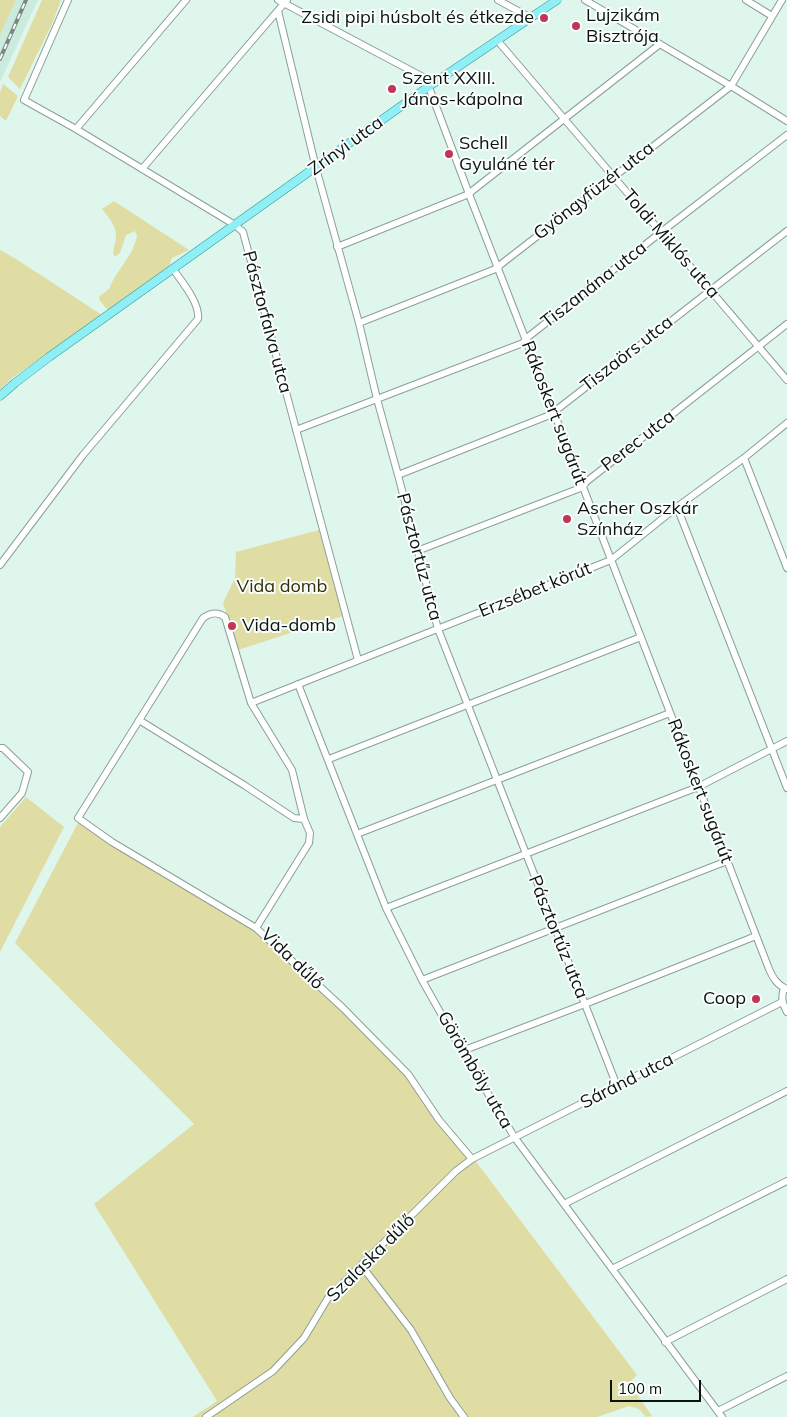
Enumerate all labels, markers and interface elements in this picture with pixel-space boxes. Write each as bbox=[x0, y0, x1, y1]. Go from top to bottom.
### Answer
place label: Lujzikám Bisztrója bbox=[586, 5, 660, 48]
place label: Zsidi pipi húsbolt és étkezde bbox=[301, 7, 534, 29]
marker: Zsidi pipi húsbolt és étkezde bbox=[538, 12, 550, 24]
marker: Lujzikám Bisztrója bbox=[570, 20, 582, 32]
place label: Szent XXIII. János-kápolna bbox=[402, 68, 523, 110]
marker: Szent XXIII. János-kápolna bbox=[386, 83, 398, 95]
street label: Zrínyi utca bbox=[305, 112, 387, 180]
place label: Schell Gyuláné tér bbox=[459, 133, 555, 176]
street label: Gyöngyfüzér utca bbox=[530, 137, 658, 245]
marker: Schell Gyuláné tér bbox=[443, 148, 455, 160]
street label: Toldi Miklós utca bbox=[618, 185, 724, 303]
street label: Tiszanána utca bbox=[537, 237, 651, 333]
street label: Pásztorfalva utca bbox=[238, 249, 296, 395]
street label: Tiszaörs utca bbox=[577, 311, 677, 397]
street label: Rákoskert sugárút bbox=[517, 338, 591, 488]
street label: Perec utca bbox=[597, 406, 679, 476]
street label: Pásztortűz utca bbox=[392, 491, 446, 623]
place label: Ascher Oszkár Színház bbox=[577, 498, 698, 540]
marker: Ascher Oszkár Színház bbox=[561, 513, 573, 525]
street label: Erzsébet körút bbox=[476, 558, 594, 622]
park label: Vida domb bbox=[237, 576, 327, 598]
place label: Vida-domb bbox=[242, 615, 336, 637]
marker: Vida-domb bbox=[226, 620, 238, 632]
street label: Rákoskert sugárút bbox=[663, 716, 737, 866]
street label: Pásztortűz utca bbox=[523, 872, 593, 1002]
street label: Vida dűlő bbox=[256, 924, 328, 994]
place label: Coop bbox=[703, 988, 746, 1010]
marker: Coop bbox=[750, 993, 762, 1005]
street label: Görömböly utca bbox=[433, 1008, 517, 1132]
street label: Sáránd utca bbox=[577, 1048, 677, 1114]
street label: Szalaska dűlő bbox=[322, 1209, 420, 1307]
scale bar bbox=[612, 1370, 703, 1402]
text: 100 m bbox=[618, 1379, 662, 1398]

